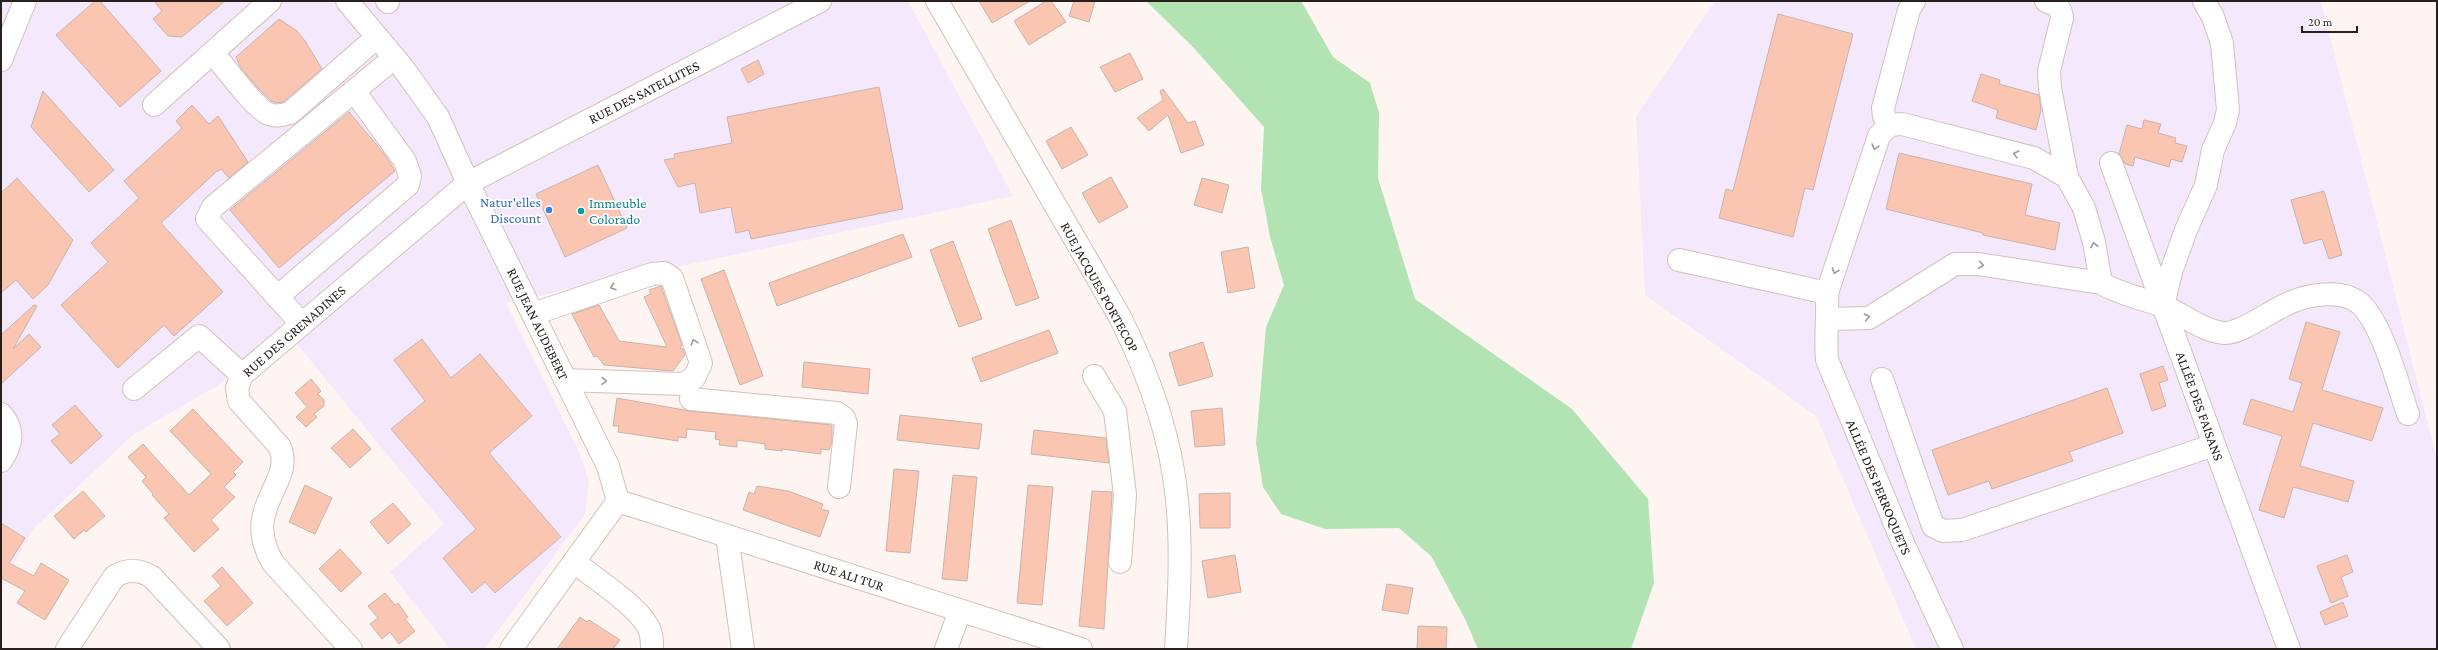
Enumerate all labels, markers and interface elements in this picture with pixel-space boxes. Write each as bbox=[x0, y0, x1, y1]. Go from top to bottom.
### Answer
scale bar bbox=[2302, 8, 2357, 34]
text: 20 m bbox=[2308, 15, 2333, 29]
street label: RUE DES SATELLITES bbox=[586, 57, 702, 127]
one-way arrow bbox=[1872, 144, 1880, 151]
one-way arrow bbox=[2013, 150, 2020, 158]
place label: Natur'elles Discount bbox=[480, 194, 541, 226]
place label: Immeuble Colorado bbox=[589, 195, 646, 227]
marker: Natur'elles Discount bbox=[544, 205, 554, 215]
marker: Immeuble Colorado bbox=[576, 206, 586, 216]
street label: RUE JACQUES PORTECOP bbox=[1058, 219, 1142, 355]
one-way arrow bbox=[2091, 242, 2099, 248]
one-way arrow bbox=[1978, 260, 1985, 269]
street label: RUE JEAN AUDEBERT bbox=[504, 265, 572, 383]
one-way arrow bbox=[1831, 267, 1839, 274]
street label: RUE DES GRENADINES bbox=[239, 282, 349, 380]
one-way arrow bbox=[610, 282, 617, 291]
one-way arrow bbox=[1864, 313, 1870, 321]
one-way arrow bbox=[690, 339, 699, 346]
street label: ALLÉE DES FAISANS bbox=[2173, 349, 2227, 463]
one-way arrow bbox=[601, 377, 607, 386]
street label: ALLÉE DES PERROQUETS bbox=[1843, 417, 1915, 557]
street label: RUE ALI TUR bbox=[812, 556, 886, 594]

